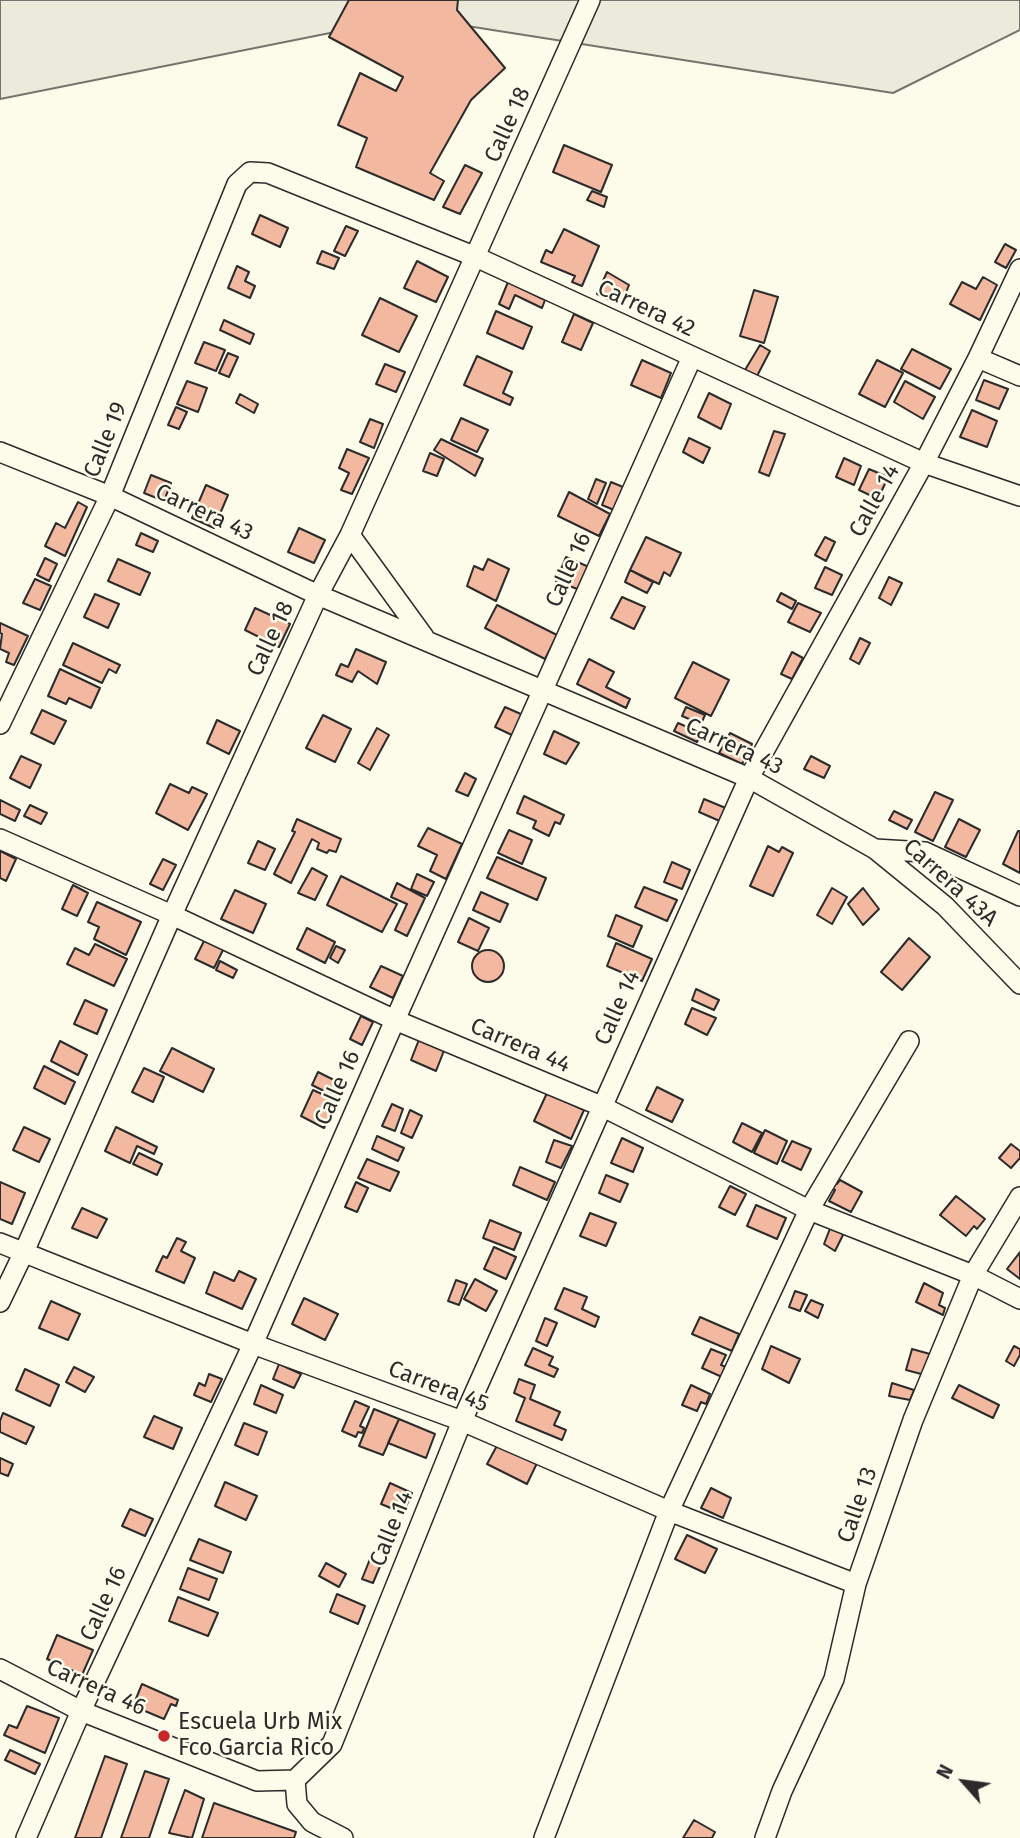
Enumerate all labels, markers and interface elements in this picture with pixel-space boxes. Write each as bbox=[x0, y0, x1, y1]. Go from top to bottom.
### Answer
street label: Calle 18 bbox=[479, 83, 537, 167]
street label: Carrera 42 bbox=[593, 274, 699, 344]
street label: Calle 19 bbox=[78, 398, 134, 482]
street label: Calle 14 bbox=[844, 460, 906, 542]
street label: Carrera 43 bbox=[151, 478, 257, 548]
street label: Calle 16 bbox=[540, 528, 598, 612]
street label: Calle 18 bbox=[242, 597, 300, 681]
street label: Carrera 43 bbox=[681, 712, 787, 782]
street label: Carrera 43A bbox=[897, 833, 1003, 933]
street label: Calle 14 bbox=[589, 966, 647, 1050]
street label: Carrera 44 bbox=[466, 1013, 574, 1079]
street label: Calle 16 bbox=[309, 1046, 367, 1130]
street label: Carrera 45 bbox=[384, 1355, 492, 1419]
street label: Calle 13 bbox=[832, 1463, 884, 1547]
street label: Calle 14 bbox=[364, 1487, 420, 1571]
street label: Calle 16 bbox=[75, 1562, 133, 1646]
street label: Carrera 46 bbox=[42, 1654, 150, 1722]
place label: Escuela Urb Mix Fco Garcia Rico bbox=[178, 1709, 342, 1763]
marker: Escuela Urb Mix Fco Garcia Rico bbox=[156, 1728, 172, 1744]
north arrow bbox=[929, 1747, 999, 1817]
text: N bbox=[932, 1761, 958, 1783]

